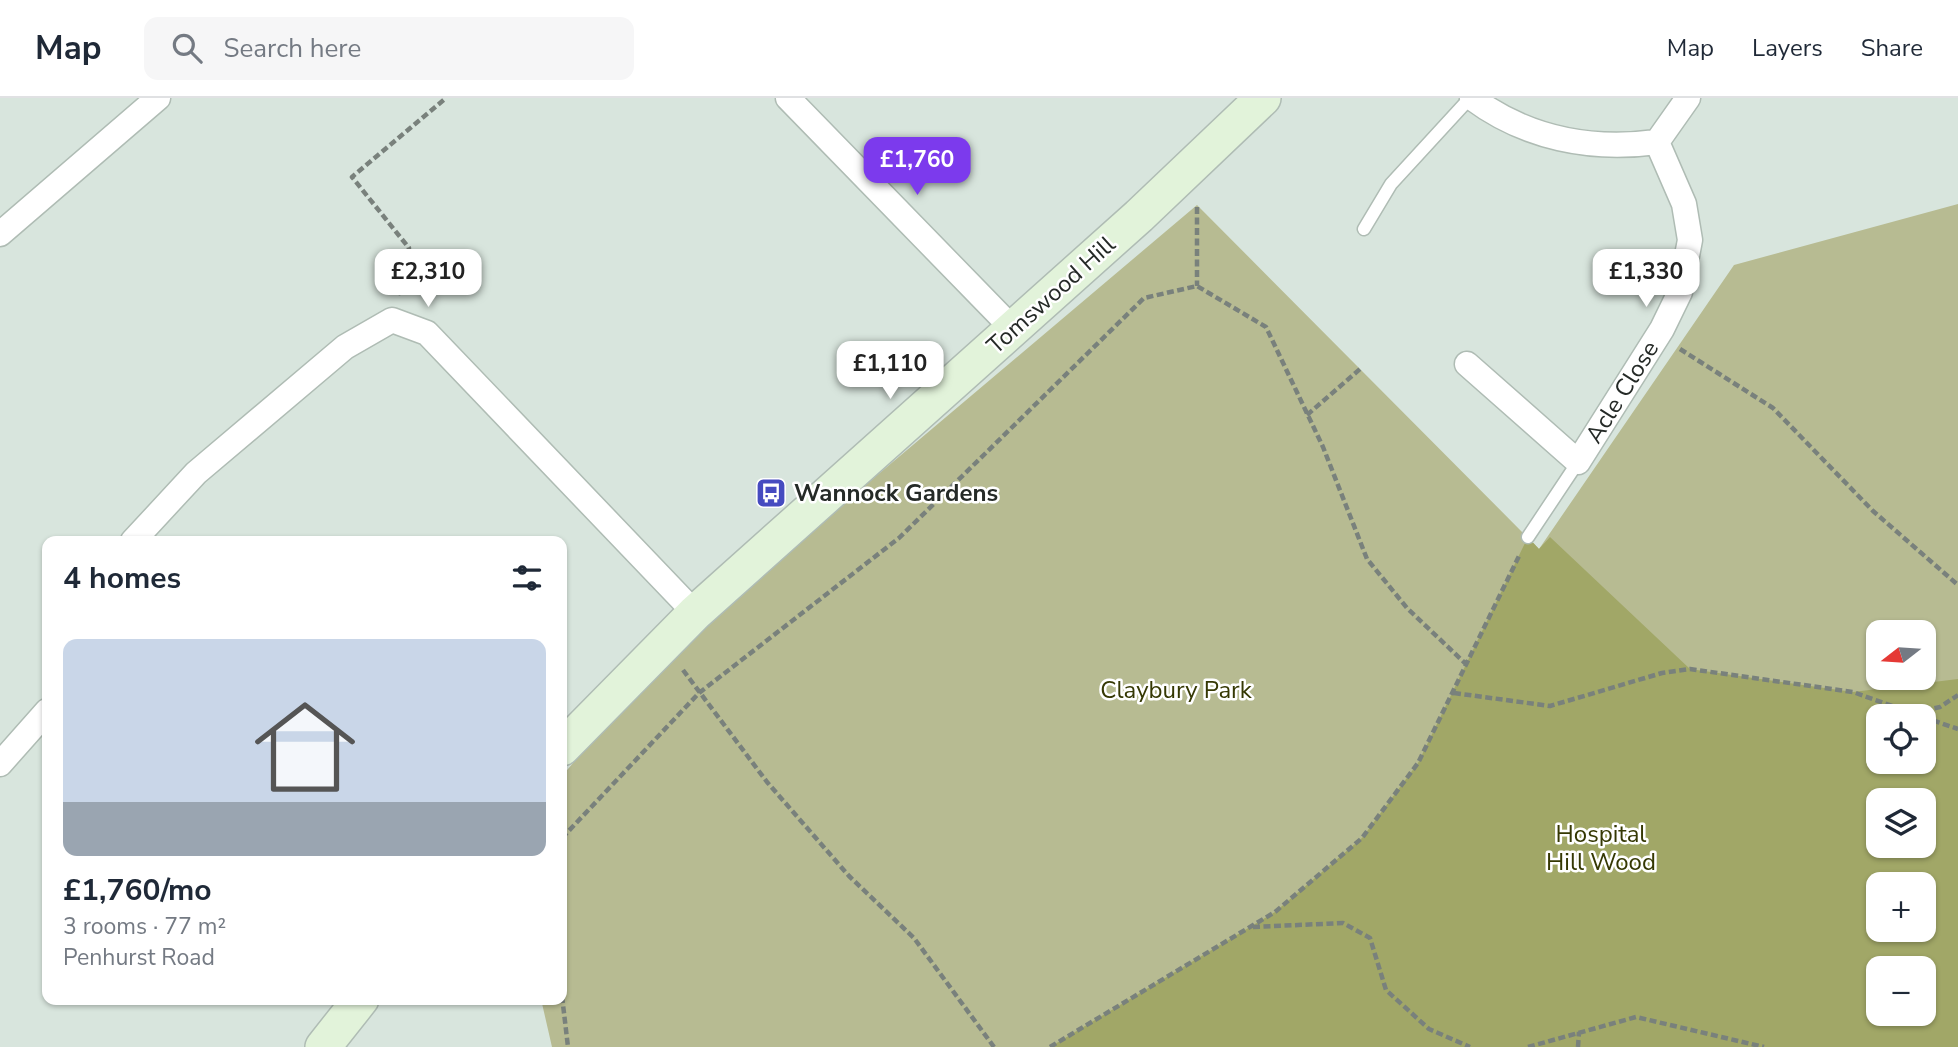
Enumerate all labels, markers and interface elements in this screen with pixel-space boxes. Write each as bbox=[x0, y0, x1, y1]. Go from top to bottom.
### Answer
search box bbox=[144, 17, 634, 80]
text: Map bbox=[35, 26, 102, 71]
icon: search bbox=[168, 29, 206, 67]
text: Search here bbox=[224, 31, 361, 66]
text: Map bbox=[1667, 32, 1714, 64]
text: Layers bbox=[1752, 32, 1823, 64]
text: Share bbox=[1861, 32, 1923, 64]
pin: £1,760 bbox=[860, 138, 974, 197]
text: £1,760 bbox=[880, 144, 954, 175]
street label: Tomswood Hill bbox=[980, 229, 1122, 361]
pin: £2,310 bbox=[371, 250, 485, 309]
pin: £1,330 bbox=[1589, 250, 1703, 309]
text: £2,310 bbox=[391, 256, 465, 287]
text: £1,330 bbox=[1609, 256, 1683, 287]
street label: Acle Close bbox=[1578, 335, 1666, 449]
pin: £1,110 bbox=[833, 342, 947, 401]
text: £1,110 bbox=[853, 348, 927, 379]
bus stop icon: Wannock Gardens bbox=[754, 476, 788, 510]
place label: Wannock Gardens bbox=[794, 477, 998, 509]
text: 4 homes bbox=[63, 558, 181, 599]
icon: filters bbox=[508, 559, 546, 597]
north arrow bbox=[1866, 620, 1936, 690]
map controls bbox=[1866, 620, 1936, 1026]
park label: Claybury Park bbox=[1100, 674, 1253, 706]
icon: home bbox=[242, 684, 368, 810]
button: locate bbox=[1866, 704, 1936, 774]
button: layers bbox=[1866, 788, 1936, 858]
park label: Hospital Hill Wood bbox=[1546, 818, 1656, 878]
text: £1,760/mo bbox=[63, 870, 212, 911]
button: + bbox=[1866, 872, 1936, 942]
text: 3 rooms · 77 m² bbox=[63, 911, 226, 942]
text: Penhurst Road bbox=[63, 942, 215, 973]
button: − bbox=[1866, 956, 1936, 1026]

